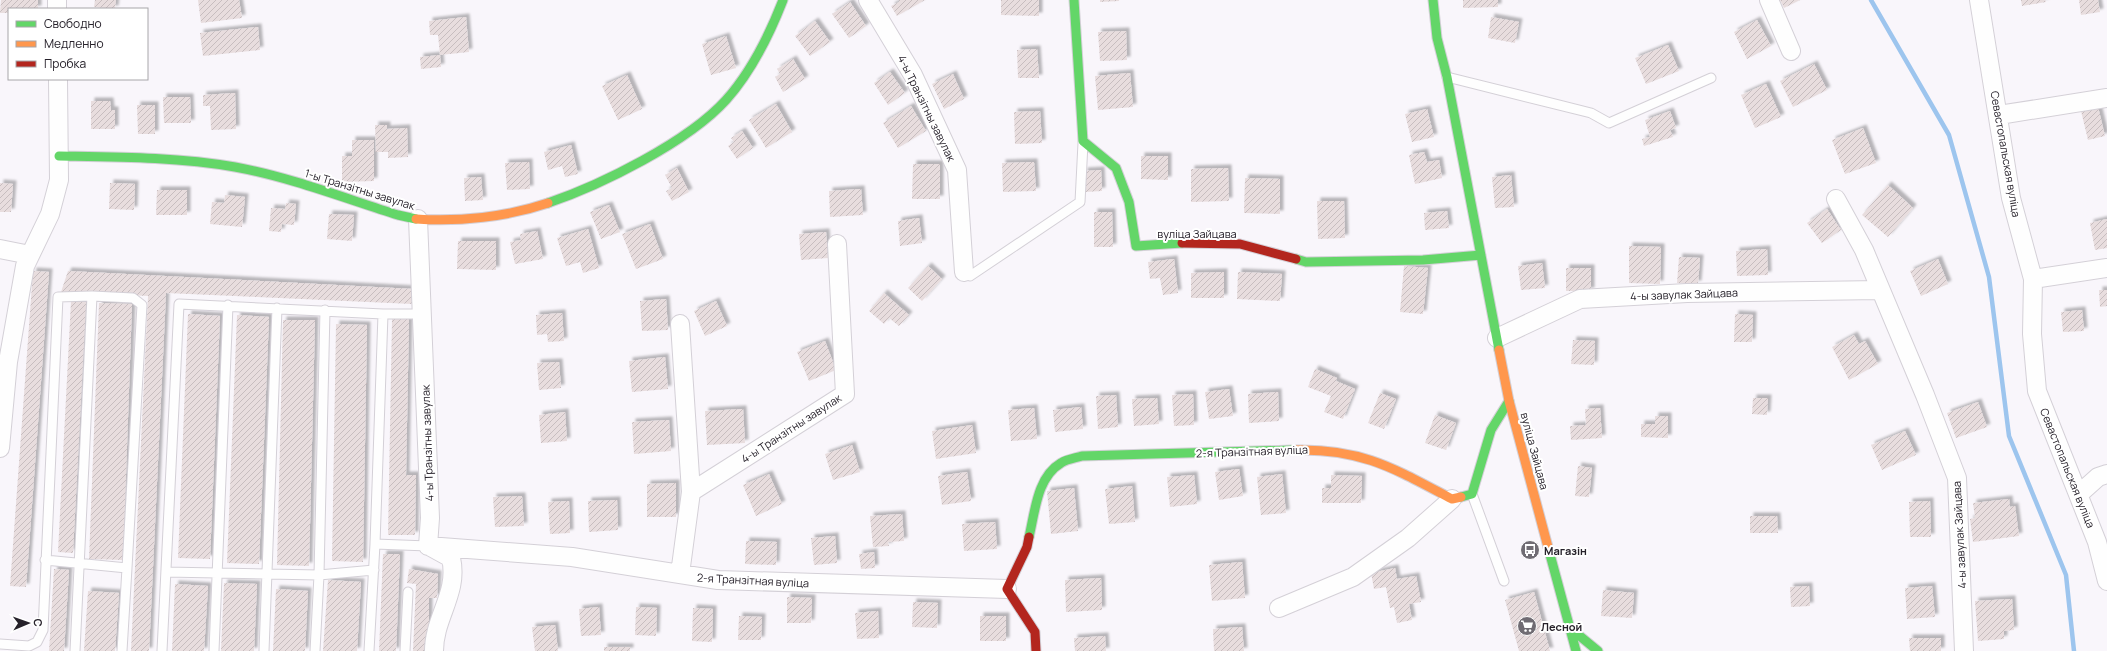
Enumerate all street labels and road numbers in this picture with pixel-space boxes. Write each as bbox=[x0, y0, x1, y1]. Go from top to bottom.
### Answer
street label: 4-ы Транзітны завулак bbox=[895, 52, 960, 164]
street label: Севастопальская вуліца bbox=[1988, 90, 2024, 218]
street label: 1-ы Транзітны завулак bbox=[303, 165, 417, 213]
street label: вуліца Зайцава bbox=[1157, 226, 1237, 241]
street label: 4-ы завулак Зайцава bbox=[1630, 285, 1738, 303]
street label: 4-ы Транзітны завулак bbox=[417, 384, 437, 502]
street label: 4-ы Транзітны завулак bbox=[738, 390, 844, 466]
street label: Севастопальская вуліца bbox=[2037, 406, 2099, 530]
street label: вуліца Зайцава bbox=[1517, 411, 1553, 491]
street label: 2-я Транзітная вуліца bbox=[1196, 442, 1308, 460]
street label: 4-ы завулак Зайцава bbox=[1949, 481, 1969, 589]
street label: 2-я Транзітная вуліца bbox=[697, 570, 809, 590]

